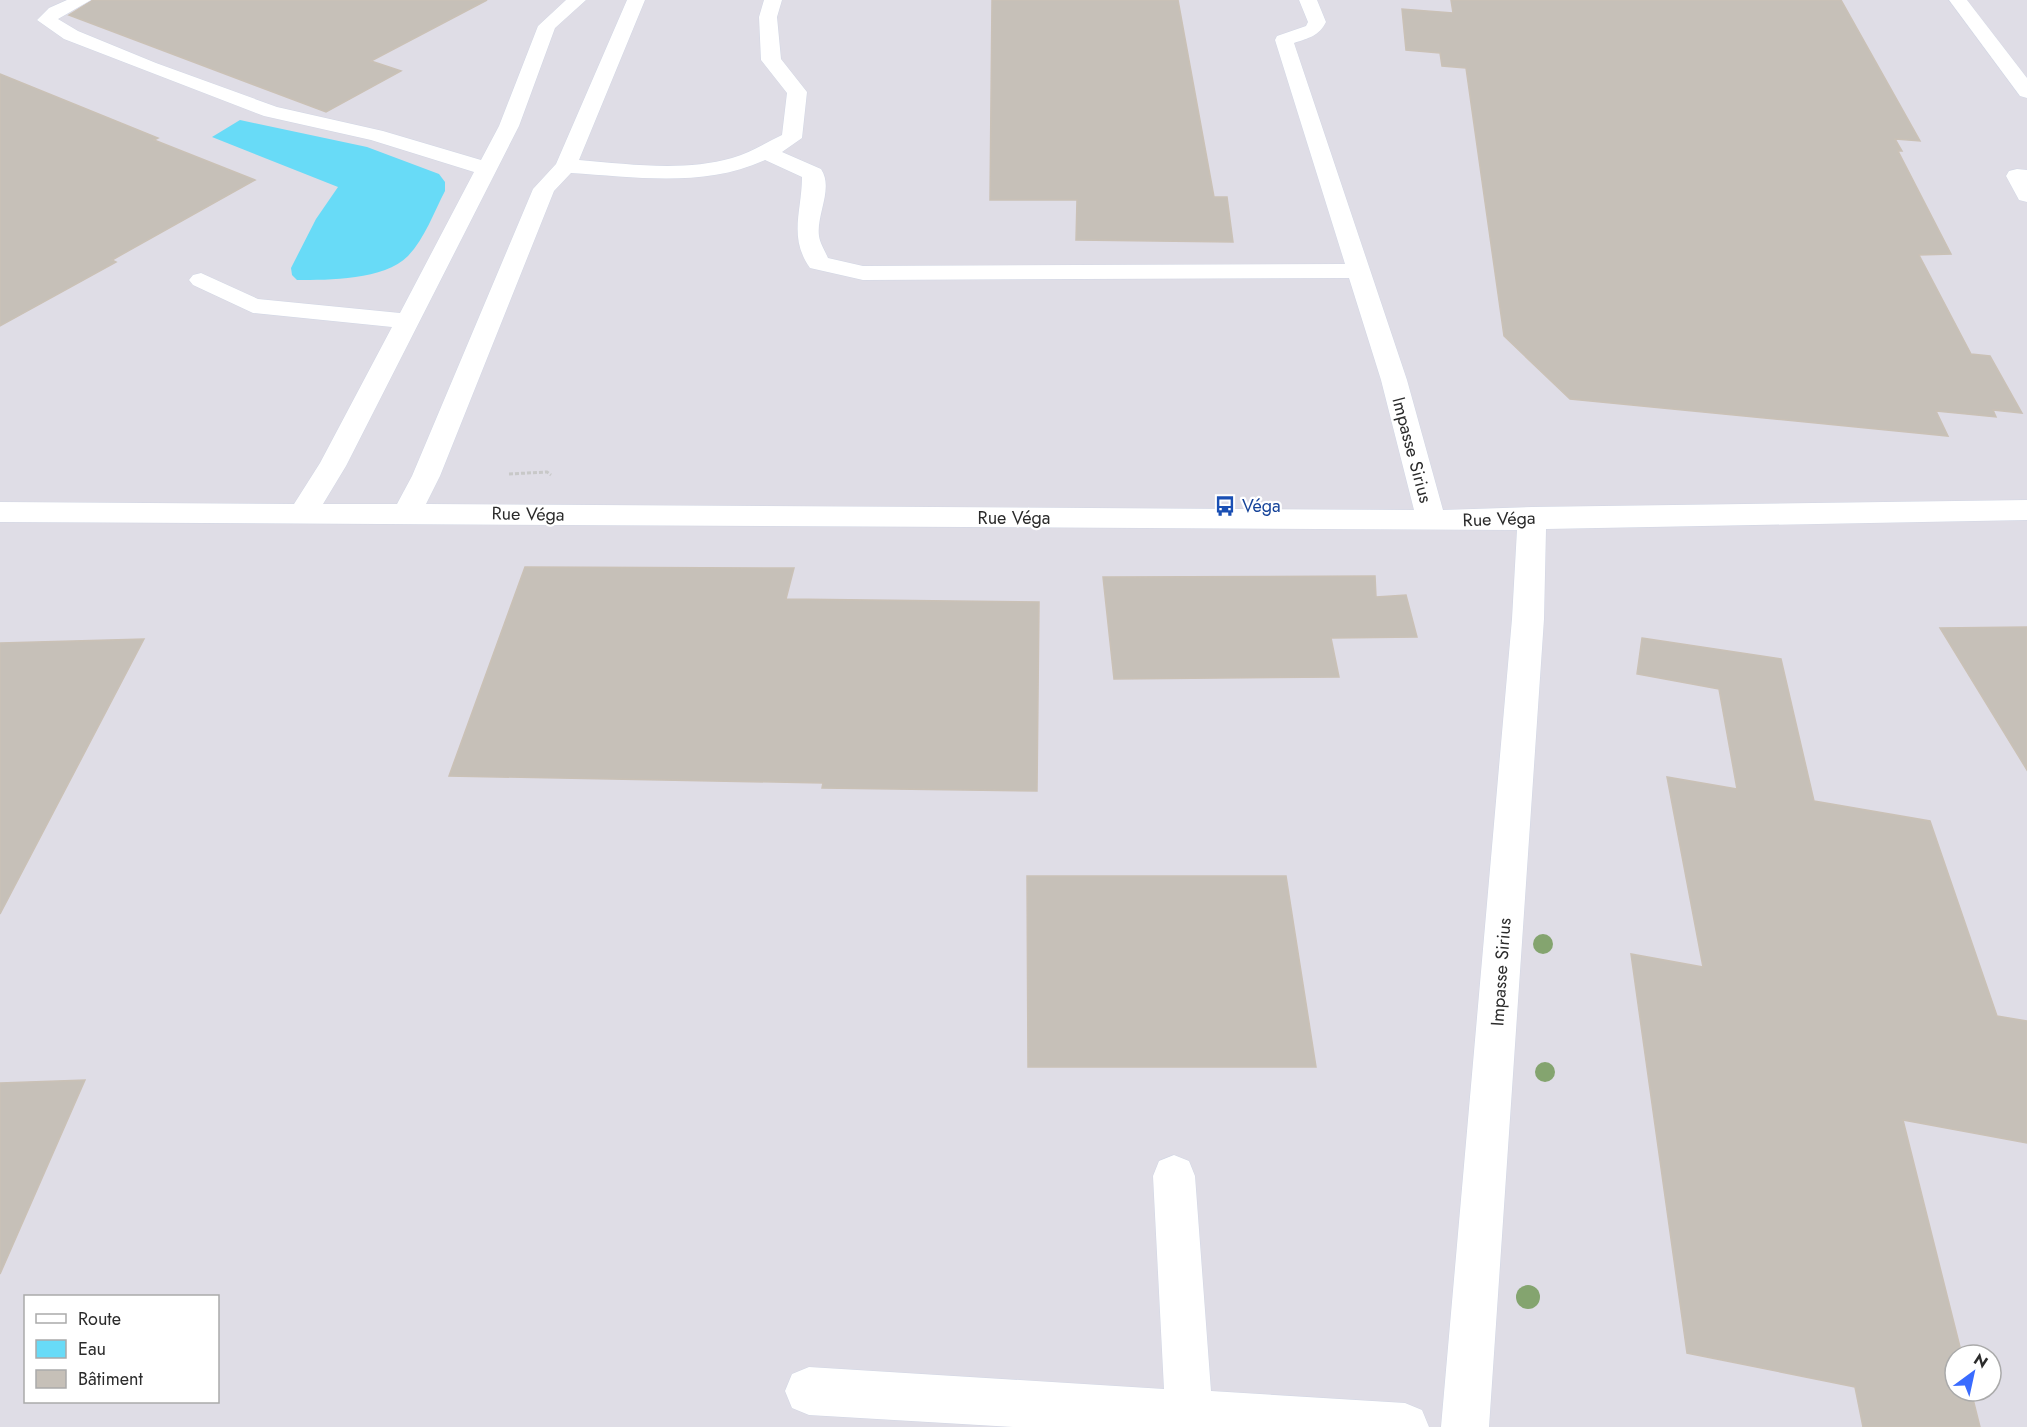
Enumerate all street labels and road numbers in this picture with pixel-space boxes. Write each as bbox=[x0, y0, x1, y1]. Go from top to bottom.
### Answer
street label: Impasse Sirius bbox=[1385, 394, 1439, 506]
street label: Rue Véga bbox=[491, 500, 565, 528]
street label: Rue Véga bbox=[978, 505, 1050, 531]
street label: Rue Véga bbox=[1462, 505, 1536, 533]
street label: Impasse Sirius bbox=[1484, 917, 1518, 1027]

